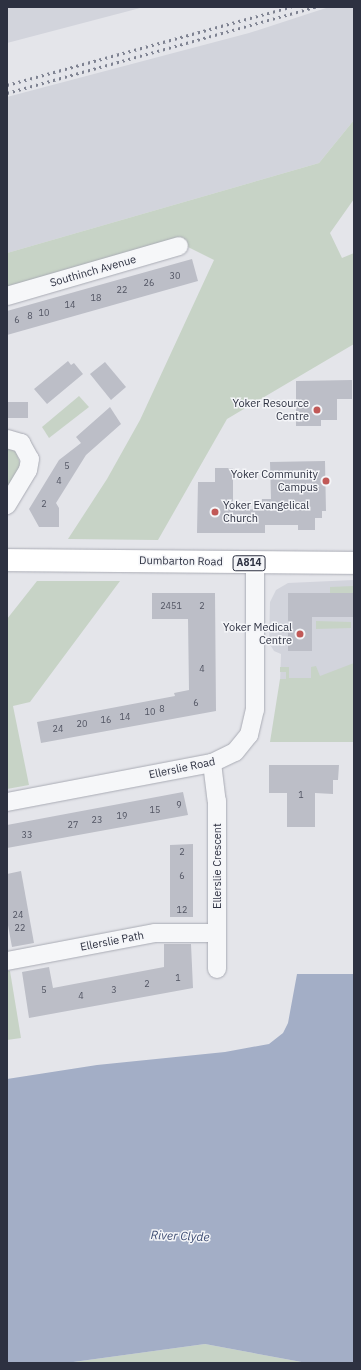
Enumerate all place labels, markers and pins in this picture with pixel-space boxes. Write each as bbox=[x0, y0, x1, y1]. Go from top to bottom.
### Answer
place label: Yoker Resource Centre bbox=[232, 397, 309, 423]
marker: Yoker Resource Centre bbox=[312, 405, 322, 415]
place label: Yoker Community Campus bbox=[231, 468, 318, 494]
marker: Yoker Community Campus bbox=[321, 476, 331, 486]
place label: Yoker Evangelical Church bbox=[223, 499, 309, 525]
marker: Yoker Evangelical Church bbox=[210, 507, 220, 517]
place label: Yoker Medical Centre bbox=[223, 621, 292, 647]
marker: Yoker Medical Centre bbox=[295, 629, 305, 639]

